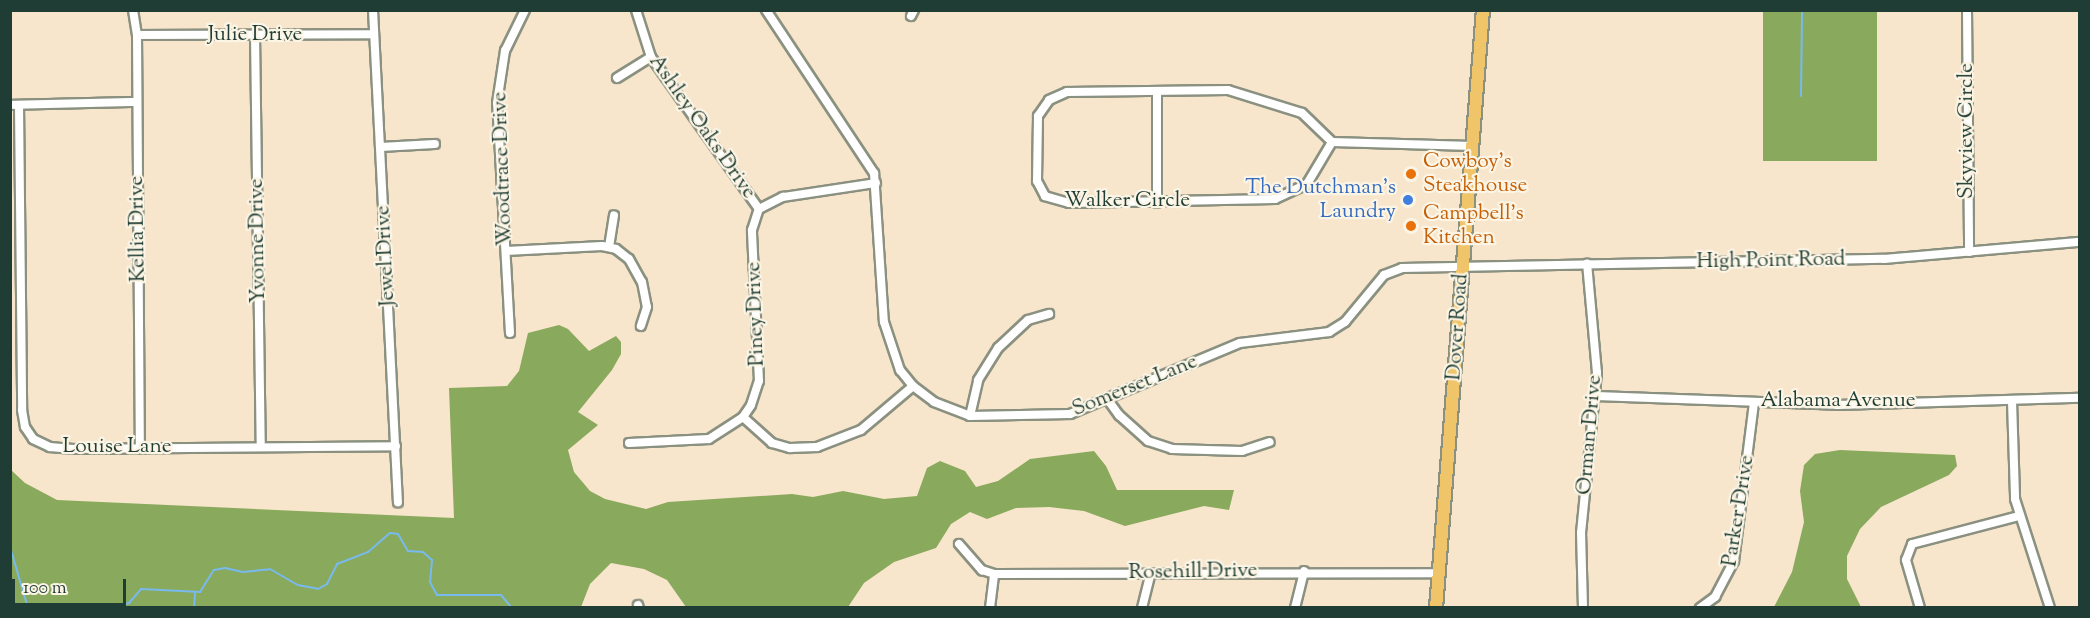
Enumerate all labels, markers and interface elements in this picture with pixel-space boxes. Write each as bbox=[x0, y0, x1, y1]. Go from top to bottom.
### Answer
street label: Julie Drive bbox=[208, 22, 302, 48]
street label: Ashley Oaks Drive bbox=[643, 50, 761, 204]
street label: Skyview Circle bbox=[1954, 63, 1980, 199]
street label: Woodtrace Drive bbox=[488, 91, 518, 247]
place label: Cowboy's Steakhouse bbox=[1423, 149, 1527, 199]
marker: Cowboy's Steakhouse bbox=[1404, 167, 1418, 181]
place label: The Dutchman's Laundry bbox=[1245, 175, 1396, 225]
street label: Kellia Drive bbox=[124, 176, 152, 282]
street label: Yvonne Drive bbox=[244, 178, 272, 304]
street label: Walker Circle bbox=[1064, 188, 1190, 214]
marker: The Dutchman's Laundry bbox=[1401, 193, 1415, 207]
place label: Campbell's Kitchen bbox=[1423, 201, 1524, 251]
street label: Jewel Drive bbox=[371, 205, 401, 307]
marker: Campbell's Kitchen bbox=[1404, 219, 1418, 233]
street label: High Point Road bbox=[1696, 247, 1846, 275]
street label: Piney Drive bbox=[742, 261, 770, 367]
street label: Dover Road bbox=[1442, 273, 1474, 381]
street label: Somerset Lane bbox=[1069, 349, 1201, 423]
street label: Orman Drive bbox=[1572, 374, 1608, 496]
street label: Alabama Avenue bbox=[1760, 388, 1916, 414]
street label: Louise Lane bbox=[62, 434, 172, 460]
street label: Parker Drive bbox=[1718, 454, 1760, 568]
street label: Rosehill Drive bbox=[1128, 558, 1258, 586]
scale bar bbox=[15, 567, 129, 605]
text: 100 m bbox=[23, 576, 67, 602]

